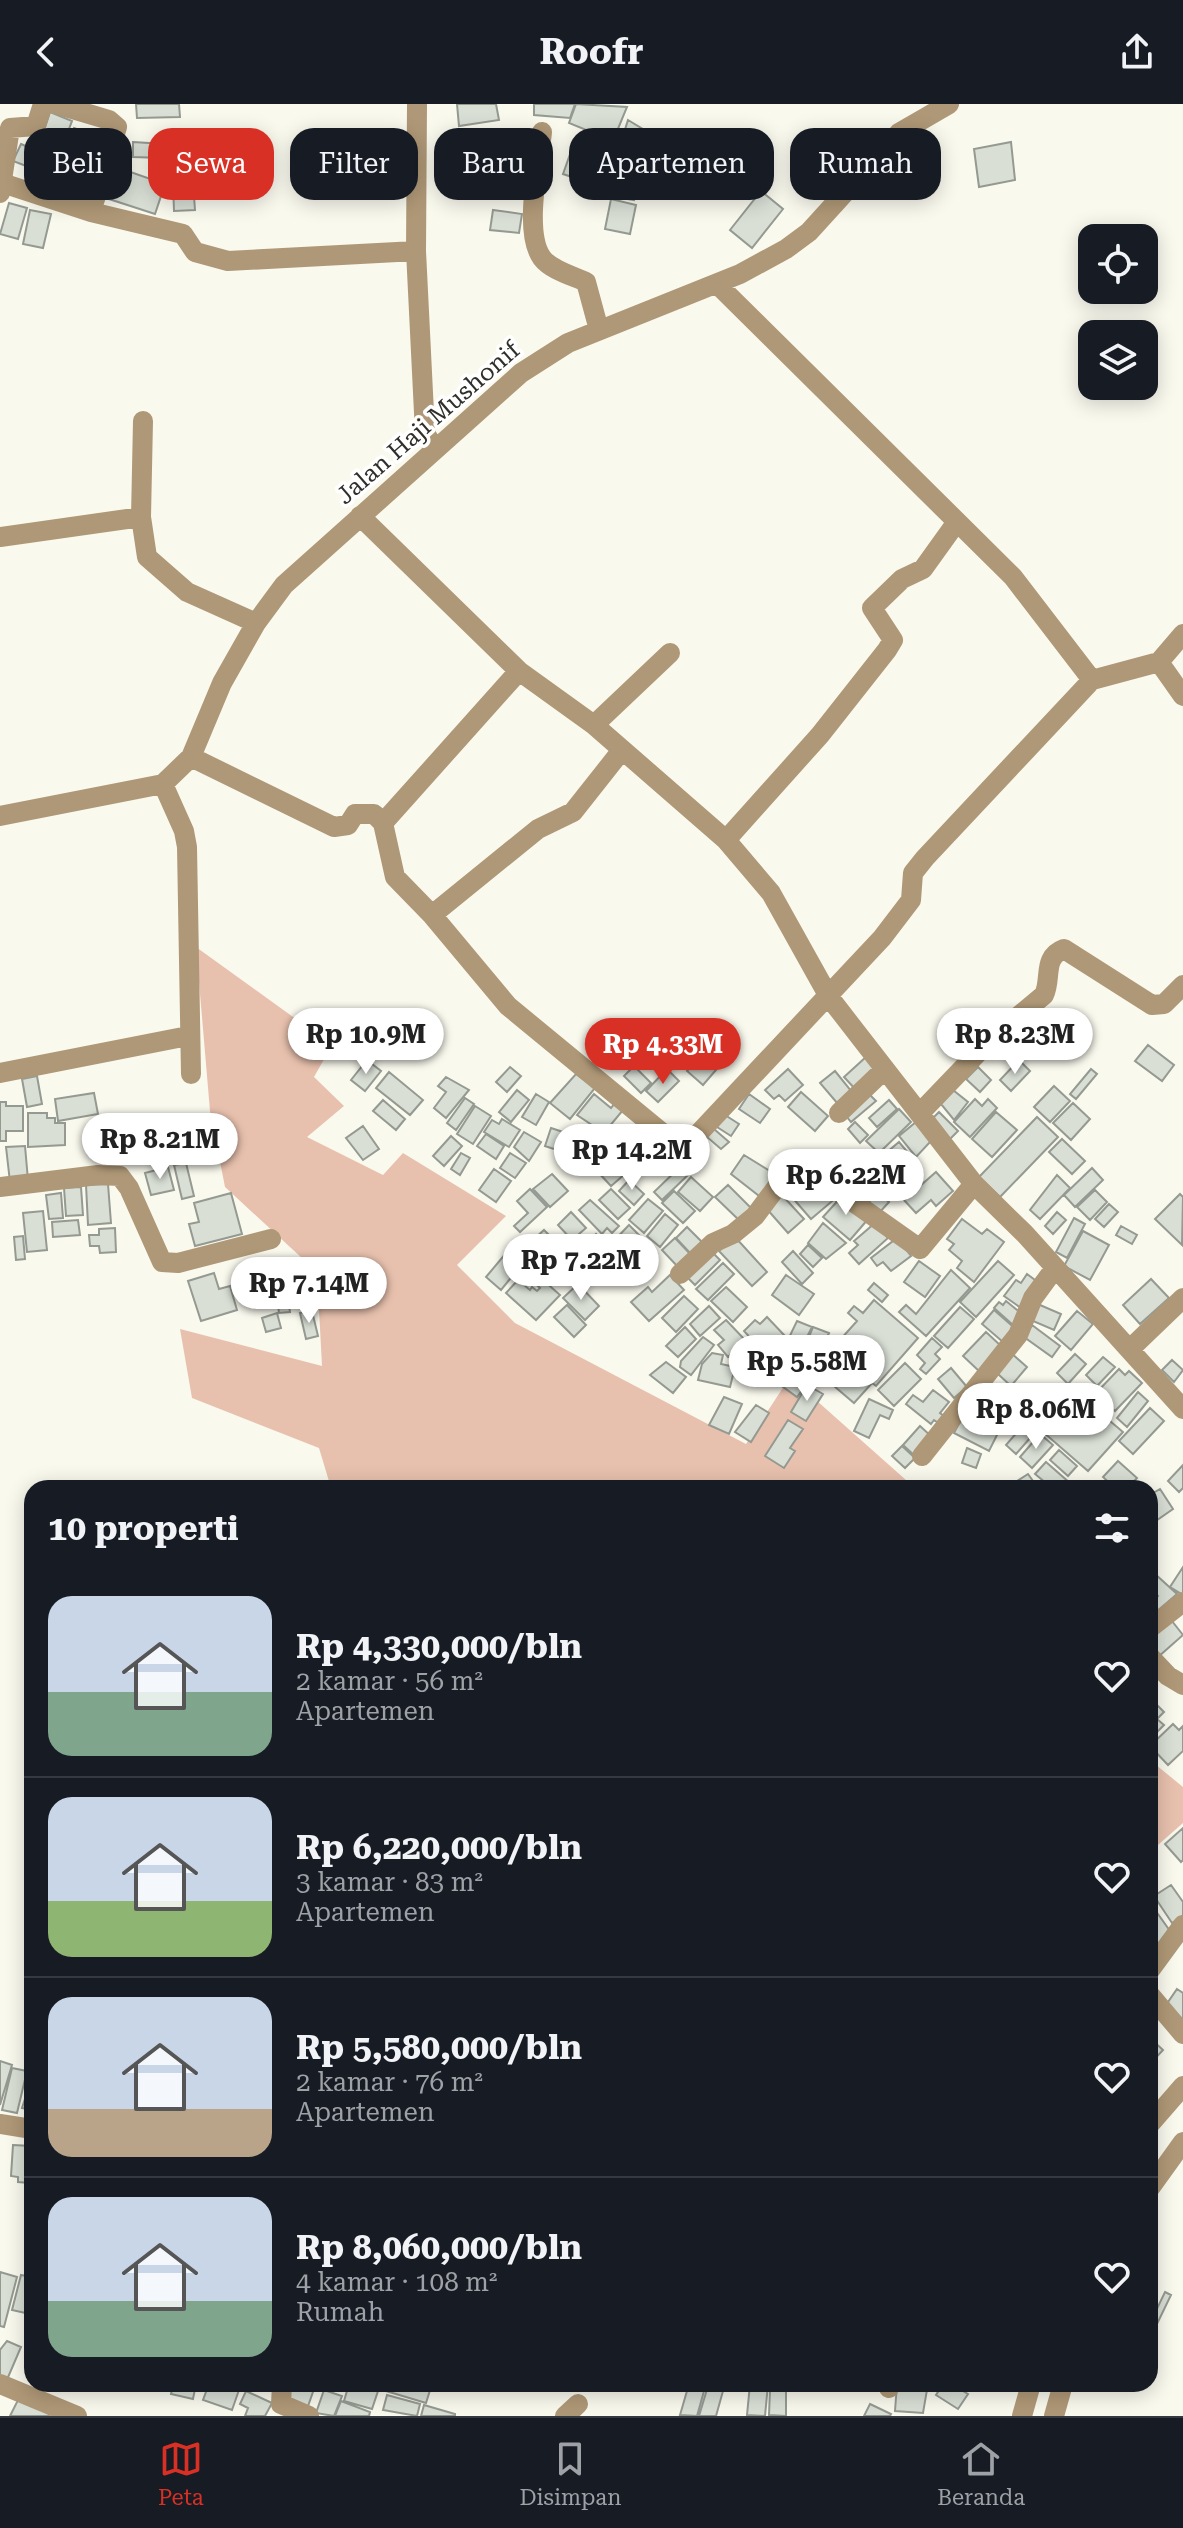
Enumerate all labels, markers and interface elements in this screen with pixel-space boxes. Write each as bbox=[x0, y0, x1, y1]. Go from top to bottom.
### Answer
icon: back bbox=[24, 30, 68, 74]
icon: share bbox=[1115, 30, 1159, 74]
text: Roofr bbox=[539, 31, 644, 73]
chip: Beli bbox=[24, 128, 132, 200]
chip: Sewa bbox=[148, 128, 274, 200]
chip: Filter bbox=[290, 128, 418, 200]
chip: Baru bbox=[434, 128, 553, 200]
chip: Apartemen bbox=[569, 128, 774, 200]
chip: Rumah bbox=[790, 128, 941, 200]
map controls bbox=[1078, 224, 1158, 400]
button: locate bbox=[1078, 224, 1158, 304]
button: layers bbox=[1078, 320, 1158, 400]
street label: Jalan Haji Mushonif bbox=[331, 335, 526, 510]
pin: Rp 10.9M bbox=[283, 1008, 449, 1076]
pin: Rp 8.23M bbox=[932, 1008, 1098, 1076]
pin: Rp 4.33M bbox=[580, 1018, 746, 1086]
text: Rp 10.9M bbox=[306, 1019, 426, 1049]
text: Rp 8.23M bbox=[955, 1019, 1075, 1049]
text: Rp 4.33M bbox=[603, 1029, 723, 1059]
pin: Rp 8.21M bbox=[77, 1113, 243, 1181]
text: Rp 8.21M bbox=[100, 1124, 220, 1154]
pin: Rp 14.2M bbox=[549, 1124, 715, 1192]
text: Rp 14.2M bbox=[572, 1135, 692, 1165]
pin: Rp 6.22M bbox=[763, 1149, 929, 1217]
text: Rp 6.22M bbox=[786, 1160, 906, 1190]
pin: Rp 7.22M bbox=[498, 1234, 664, 1302]
text: Rp 7.22M bbox=[521, 1245, 641, 1275]
pin: Rp 7.14M bbox=[226, 1257, 392, 1325]
text: Rp 7.14M bbox=[249, 1268, 369, 1298]
pin: Rp 5.58M bbox=[724, 1335, 890, 1403]
text: Rp 5.58M bbox=[747, 1346, 867, 1376]
pin: Rp 8.06M bbox=[953, 1383, 1119, 1451]
text: Rp 8.06M bbox=[976, 1394, 1096, 1424]
icon: filters bbox=[1090, 1506, 1134, 1550]
text: 10 properti bbox=[48, 1508, 239, 1548]
text: Rp 4,330,000/bln bbox=[296, 1626, 582, 1666]
icon: home bbox=[112, 1628, 208, 1724]
icon: heart bbox=[1090, 1654, 1134, 1698]
text: 2 kamar · 56 m² bbox=[296, 1666, 483, 1696]
text: Apartemen bbox=[296, 1696, 434, 1726]
text: Rp 6,220,000/bln bbox=[296, 1827, 582, 1867]
icon: home bbox=[112, 1829, 208, 1925]
icon: heart bbox=[1090, 1855, 1134, 1899]
text: 3 kamar · 83 m² bbox=[296, 1867, 483, 1897]
text: Apartemen bbox=[296, 1897, 434, 1927]
text: Rp 5,580,000/bln bbox=[296, 2027, 582, 2067]
icon: home bbox=[112, 2029, 208, 2125]
icon: heart bbox=[1090, 2055, 1134, 2099]
text: 2 kamar · 76 m² bbox=[296, 2067, 483, 2097]
text: Apartemen bbox=[296, 2097, 434, 2127]
text: Rp 8,060,000/bln bbox=[296, 2227, 582, 2267]
icon: home bbox=[112, 2229, 208, 2325]
icon: heart bbox=[1090, 2255, 1134, 2299]
text: 4 kamar · 108 m² bbox=[296, 2267, 497, 2297]
text: Rumah bbox=[296, 2297, 384, 2327]
tab: Peta bbox=[158, 2437, 204, 2510]
tab: Disimpan bbox=[519, 2437, 621, 2510]
tab: Beranda bbox=[937, 2437, 1025, 2510]

